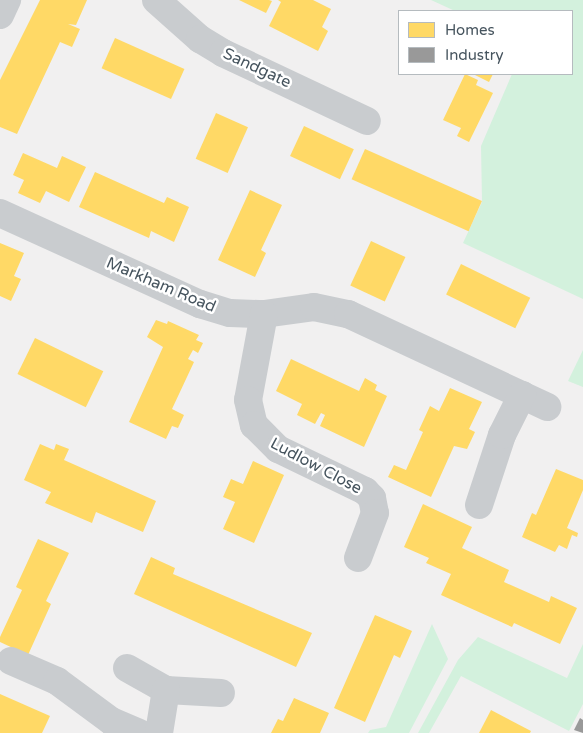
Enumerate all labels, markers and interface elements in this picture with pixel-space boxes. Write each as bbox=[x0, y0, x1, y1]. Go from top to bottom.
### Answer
legend bbox=[398, 10, 573, 75]
text: Homes bbox=[445, 21, 495, 39]
street label: Sandgate bbox=[220, 44, 294, 92]
text: Industry bbox=[445, 46, 504, 64]
street label: Markham Road bbox=[103, 253, 219, 317]
street label: Ludlow Close bbox=[267, 434, 365, 498]

